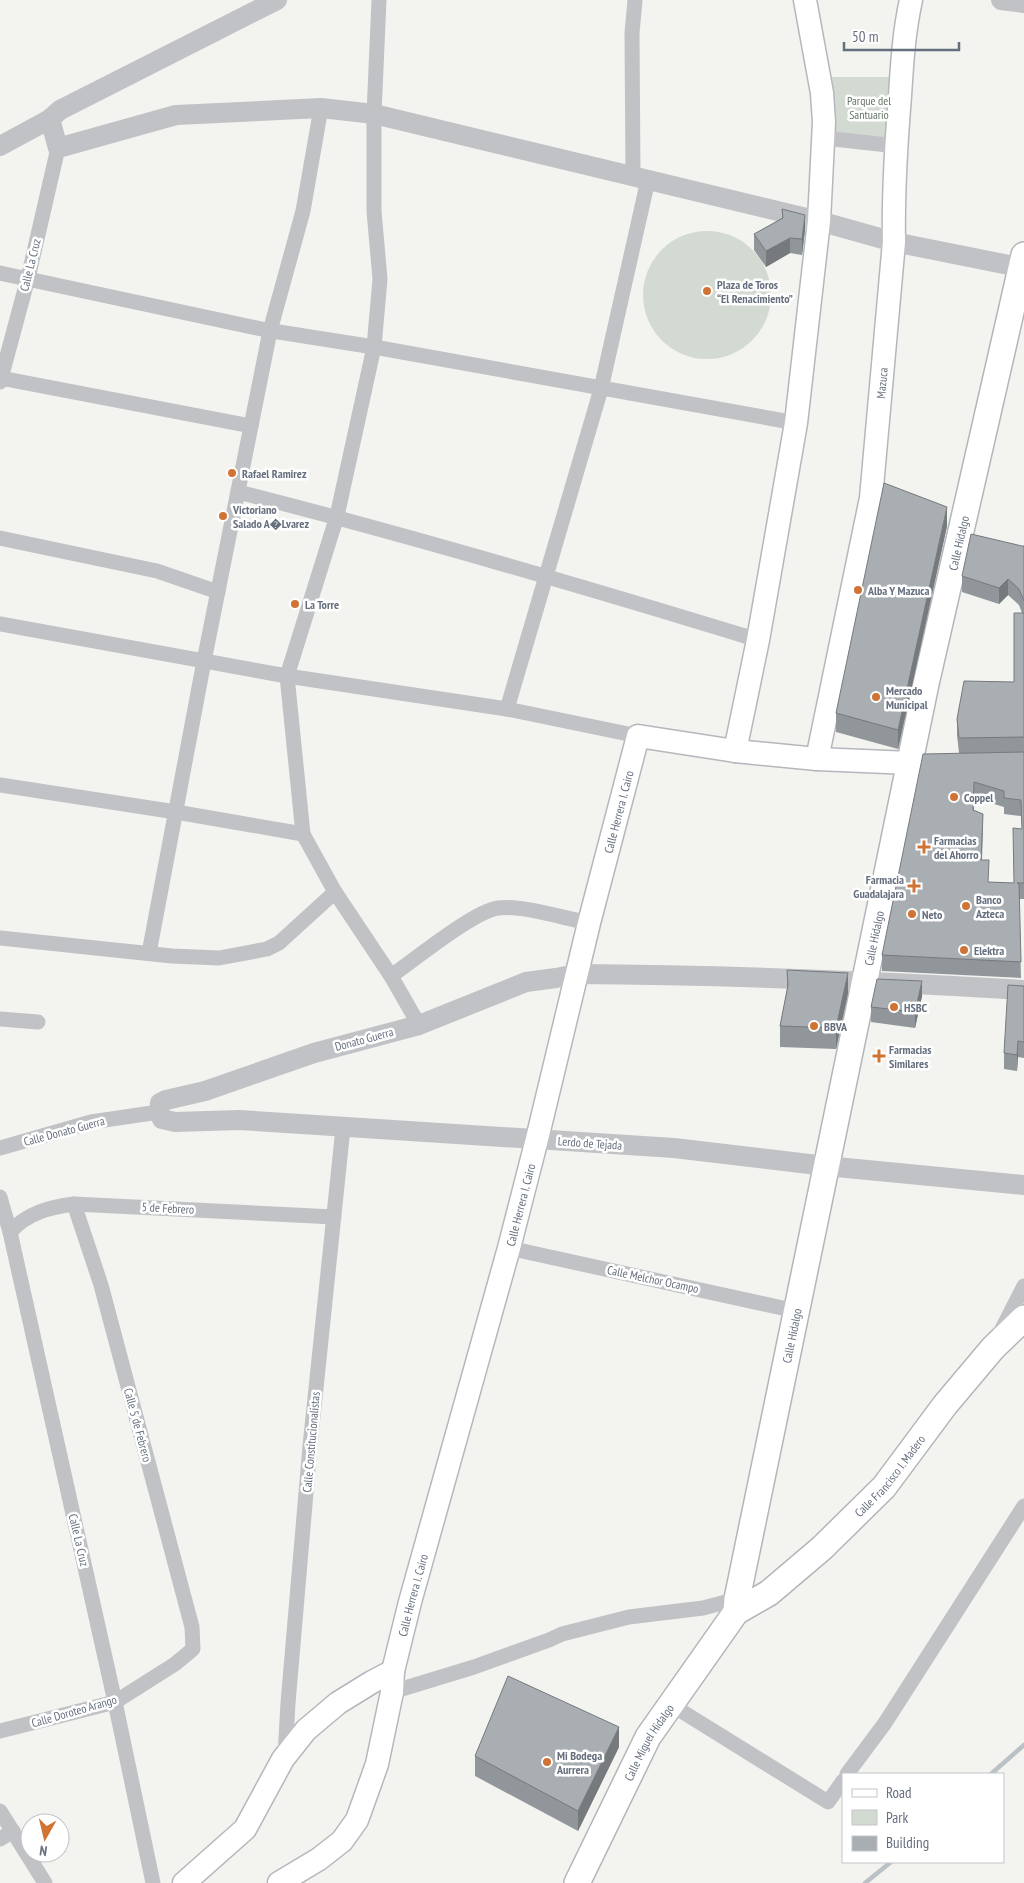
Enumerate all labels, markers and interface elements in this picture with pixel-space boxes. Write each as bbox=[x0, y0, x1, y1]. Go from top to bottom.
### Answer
scale bar bbox=[844, 20, 959, 52]
text: 50 m bbox=[852, 27, 878, 46]
park label: Parque del Santuario bbox=[847, 93, 891, 122]
street label: Calle La Cruz bbox=[16, 237, 44, 293]
place label: Plaza de Toros “El Renacimiento” bbox=[717, 277, 793, 306]
marker: Plaza de Toros “El Renacimiento” bbox=[701, 285, 713, 297]
street label: Mazuca bbox=[872, 367, 890, 399]
place label: Rafael Ramirez bbox=[242, 466, 307, 481]
marker: Rafael Ramirez bbox=[226, 467, 238, 479]
place label: Victoriano Salado A�Lvarez bbox=[232, 502, 310, 531]
marker: Victoriano Salado A�Lvarez bbox=[217, 510, 229, 522]
street label: Calle Hidalgo bbox=[945, 514, 972, 572]
place label: Alba Y Mazuca bbox=[867, 583, 930, 598]
marker: Alba Y Mazuca bbox=[852, 584, 864, 596]
place label: La Torre bbox=[305, 597, 339, 612]
marker: La Torre bbox=[289, 598, 301, 610]
place label: Mercado Municipal bbox=[886, 683, 928, 712]
marker: Mercado Municipal bbox=[870, 691, 882, 703]
street label: Calle Herrera I. Cairo bbox=[600, 769, 636, 855]
place label: Coppel bbox=[964, 790, 993, 805]
marker: Coppel bbox=[948, 791, 960, 803]
place label: Farmacias del Ahorro bbox=[934, 833, 979, 862]
marker: Farmacias del Ahorro bbox=[918, 841, 930, 853]
place label: Farmacia Guadalajara bbox=[853, 872, 904, 901]
marker: Farmacia Guadalajara bbox=[908, 880, 920, 892]
place label: Banco Azteca bbox=[975, 892, 1004, 921]
marker: Banco Azteca bbox=[960, 900, 972, 912]
place label: Neto bbox=[922, 907, 943, 922]
marker: Neto bbox=[906, 908, 918, 920]
street label: Calle Hidalgo bbox=[861, 909, 886, 967]
place label: Elektra bbox=[974, 943, 1004, 958]
marker: Elektra bbox=[958, 944, 970, 956]
place label: HSBC bbox=[904, 1000, 928, 1015]
marker: HSBC bbox=[888, 1001, 900, 1013]
place label: BBVA bbox=[824, 1019, 848, 1034]
marker: BBVA bbox=[808, 1020, 820, 1032]
street label: Donato Guerra bbox=[333, 1024, 395, 1054]
place label: Farmacias Similares bbox=[889, 1042, 931, 1071]
marker: Farmacias Similares bbox=[873, 1050, 885, 1062]
street label: Calle Donato Guerra bbox=[22, 1113, 106, 1149]
street label: Lerdo de Tejada bbox=[557, 1133, 623, 1153]
street label: Calle Herrera I. Cairo bbox=[502, 1162, 538, 1248]
street label: 5 de Febrero bbox=[141, 1199, 195, 1217]
street label: Calle Melchor Ocampo bbox=[606, 1262, 700, 1296]
street label: Calle Hidalgo bbox=[778, 1307, 804, 1364]
street label: Calle 5 de Febrero bbox=[121, 1386, 155, 1464]
street label: Calle Constitucionalistas bbox=[299, 1391, 323, 1493]
street label: Calle Francisco I. Madero bbox=[851, 1432, 928, 1520]
street label: Calle La Cruz bbox=[66, 1512, 92, 1568]
street label: Calle Herrera I. Cairo bbox=[394, 1552, 431, 1638]
street label: Calle Doroteo Arango bbox=[30, 1692, 118, 1730]
street label: Calle Miguel Hidalgo bbox=[620, 1701, 677, 1783]
place label: Mi Bodega Aurrera bbox=[556, 1748, 602, 1777]
marker: Mi Bodega Aurrera bbox=[541, 1756, 553, 1768]
legend bbox=[842, 1773, 1004, 1863]
text: Road bbox=[886, 1783, 912, 1802]
text: Park bbox=[886, 1808, 908, 1827]
north arrow bbox=[20, 1813, 70, 1863]
text: Building bbox=[886, 1833, 929, 1852]
text: N bbox=[38, 1841, 48, 1860]

